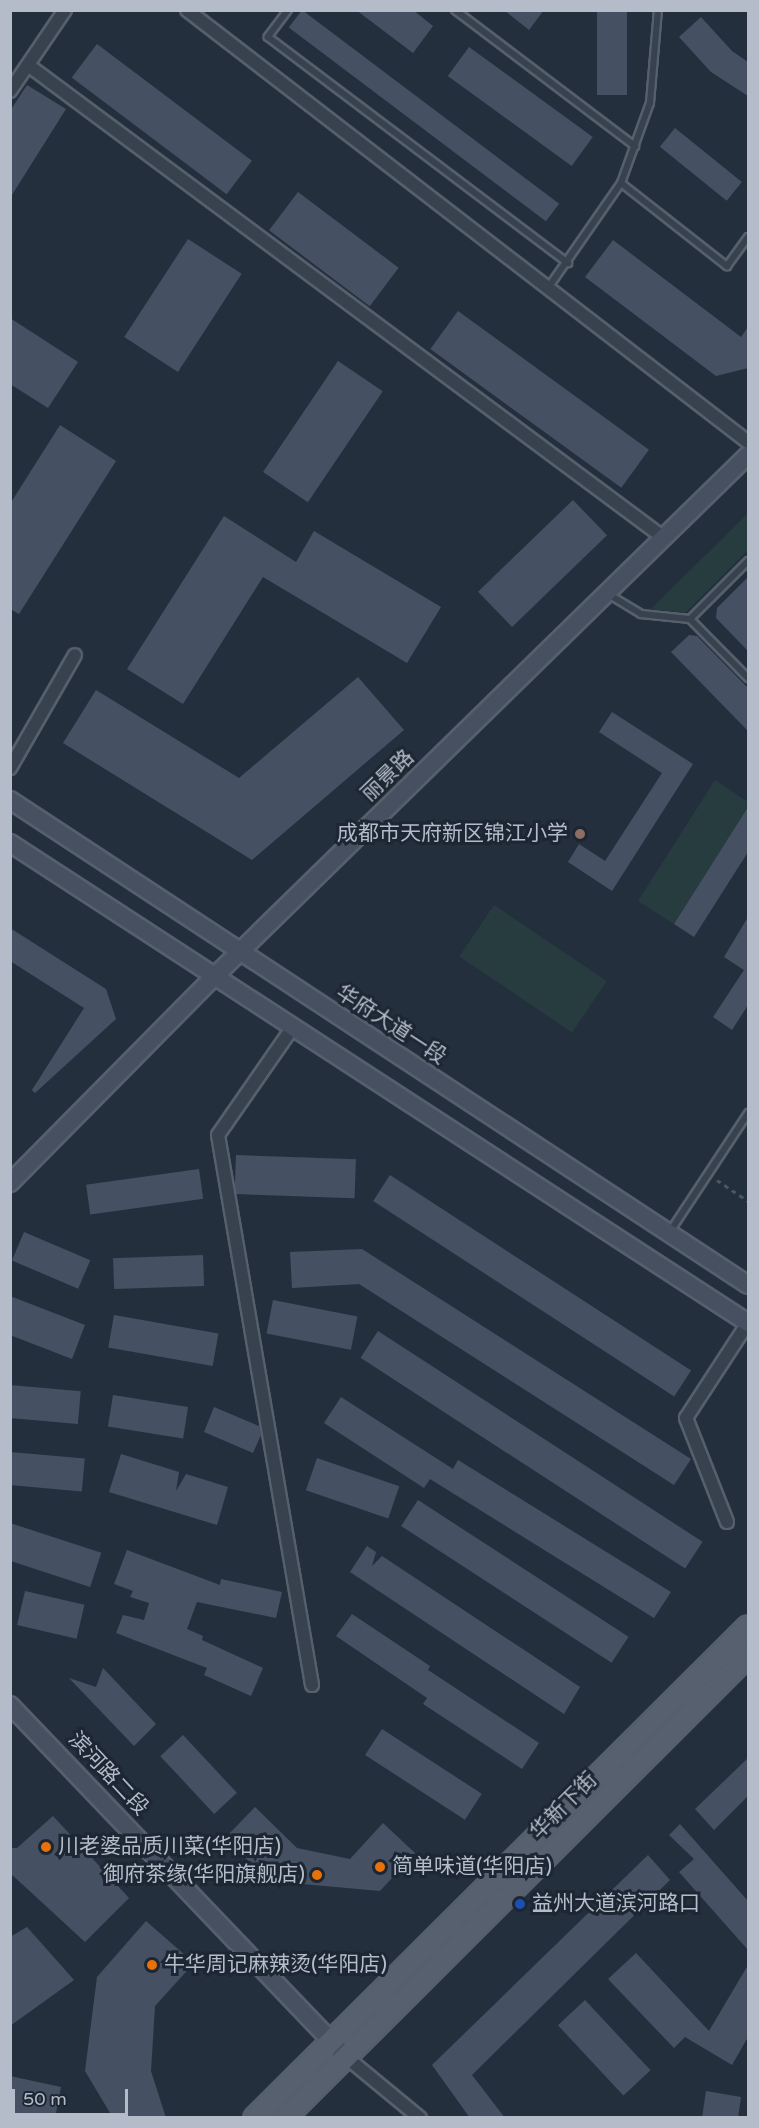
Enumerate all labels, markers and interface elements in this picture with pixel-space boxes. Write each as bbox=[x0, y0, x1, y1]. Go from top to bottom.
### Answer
street label: 丽景路 bbox=[357, 745, 419, 807]
place label: 成都市天府新区锦江小学 bbox=[337, 821, 568, 847]
marker: 成都市天府新区锦江小学 bbox=[573, 827, 587, 841]
street label: 华府大道一段 bbox=[331, 980, 451, 1070]
street label: 滨河路二段 bbox=[63, 1727, 153, 1821]
street label: 华新下街 bbox=[525, 1767, 603, 1845]
place label: 川老婆品质川菜(华阳店) bbox=[58, 1834, 281, 1860]
marker: 川老婆品质川菜(华阳店) bbox=[39, 1840, 53, 1854]
place label: 简单味道(华阳店) bbox=[392, 1854, 552, 1880]
marker: 简单味道(华阳店) bbox=[373, 1860, 387, 1874]
place label: 御府茶缘(华阳旗舰店) bbox=[103, 1862, 305, 1888]
marker: 御府茶缘(华阳旗舰店) bbox=[310, 1868, 324, 1882]
place label: 益州大道滨河路口 bbox=[532, 1891, 700, 1917]
marker: 益州大道滨河路口 bbox=[513, 1897, 527, 1911]
place label: 牛华周记麻辣烫(华阳店) bbox=[164, 1952, 387, 1978]
marker: 牛华周记麻辣烫(华阳店) bbox=[145, 1958, 159, 1972]
scale bar bbox=[15, 2077, 130, 2115]
text: 50 m bbox=[23, 2088, 67, 2110]

